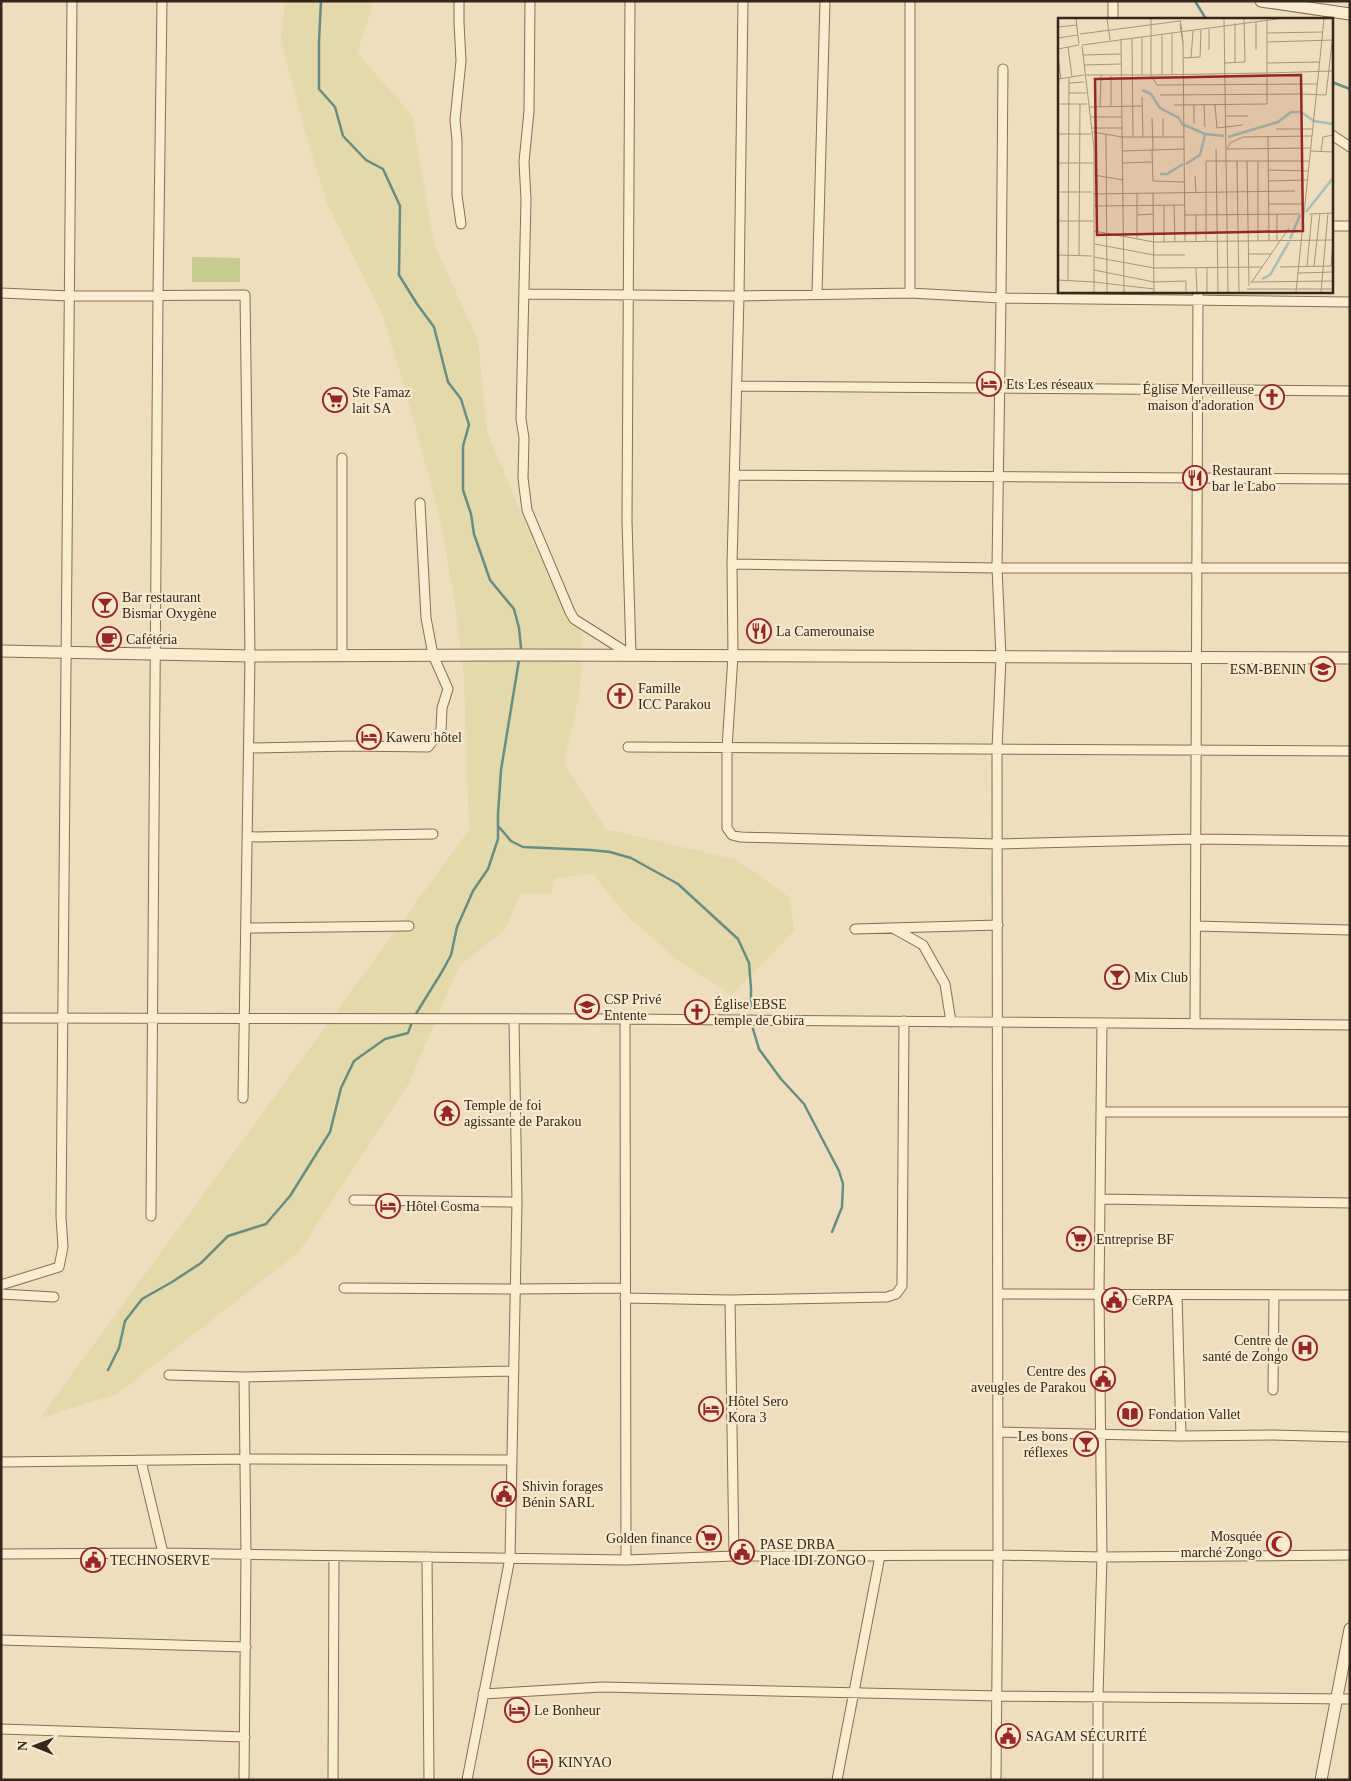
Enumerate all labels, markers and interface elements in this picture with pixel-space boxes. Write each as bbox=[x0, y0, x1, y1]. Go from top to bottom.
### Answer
inset map bbox=[1058, 18, 1334, 292]
hotel icon: Ets Les réseaux bbox=[976, 371, 1002, 397]
place label: Ets Les réseaux bbox=[1006, 377, 1094, 392]
place label: Église Merveilleuse maison d'adoration bbox=[1142, 381, 1254, 413]
church icon: Église Merveilleuse maison d'adoration bbox=[1259, 384, 1285, 410]
place label: Ste Famaz lait SA bbox=[352, 385, 411, 416]
supermarket icon: Ste Famaz lait SA bbox=[322, 387, 348, 413]
place label: Restaurant bar le Labo bbox=[1212, 463, 1276, 494]
restaurant icon: Restaurant bar le Labo bbox=[1182, 465, 1208, 491]
place label: Bar restaurant Bismar Oxygène bbox=[122, 590, 216, 621]
bar icon: Bar restaurant Bismar Oxygène bbox=[92, 592, 118, 618]
restaurant icon: La Camerounaise bbox=[746, 618, 772, 644]
place label: La Camerounaise bbox=[776, 624, 874, 639]
cafe icon: Cafétéria bbox=[96, 626, 122, 652]
place label: Cafétéria bbox=[126, 632, 178, 647]
school or university icon: ESM-BENIN bbox=[1310, 656, 1336, 682]
place label: ESM-BENIN bbox=[1230, 662, 1306, 677]
place label: Famille ICC Parakou bbox=[638, 681, 711, 712]
church icon: Famille ICC Parakou bbox=[607, 683, 633, 709]
hotel icon: Kaweru hôtel bbox=[356, 724, 382, 750]
place label: Kaweru hôtel bbox=[386, 730, 462, 745]
bar icon: Mix Club bbox=[1104, 964, 1130, 990]
place label: Mix Club bbox=[1134, 970, 1188, 985]
place label: CSP Privé Entente bbox=[604, 992, 661, 1023]
school or university icon: CSP Privé Entente bbox=[574, 994, 600, 1020]
place label: Église EBSE temple de Gbira bbox=[714, 996, 805, 1028]
church icon: Église EBSE temple de Gbira bbox=[684, 999, 710, 1025]
place label: Temple de foi agissante de Parakou bbox=[464, 1098, 581, 1129]
temple icon: Temple de foi agissante de Parakou bbox=[434, 1100, 460, 1126]
hotel icon: Hôtel Cosma bbox=[375, 1193, 401, 1219]
place label: Hôtel Cosma bbox=[406, 1199, 480, 1214]
supermarket icon: Entreprise BF bbox=[1066, 1226, 1092, 1252]
place label: Entreprise BF bbox=[1096, 1232, 1174, 1247]
public building icon: CeRPA bbox=[1101, 1287, 1127, 1313]
place label: CeRPA bbox=[1132, 1293, 1174, 1308]
place label: Centre de santé de Zongo bbox=[1202, 1333, 1288, 1364]
hospital icon: Centre de santé de Zongo bbox=[1292, 1335, 1318, 1361]
place label: Centre des aveugles de Parakou bbox=[971, 1364, 1086, 1395]
public building icon: Centre des aveugles de Parakou bbox=[1090, 1366, 1116, 1392]
place label: Hôtel Sero Kora 3 bbox=[728, 1394, 788, 1425]
hotel icon: Hôtel Sero Kora 3 bbox=[698, 1396, 724, 1422]
library icon: Fondation Vallet bbox=[1117, 1401, 1143, 1427]
place label: Fondation Vallet bbox=[1148, 1407, 1241, 1422]
place label: Les bons réflexes bbox=[1018, 1429, 1068, 1460]
bar icon: Les bons réflexes bbox=[1073, 1431, 1099, 1457]
place label: Shivin forages Bénin SARL bbox=[522, 1479, 603, 1510]
public building icon: Shivin forages Bénin SARL bbox=[491, 1481, 517, 1507]
supermarket icon: Golden finance bbox=[696, 1525, 722, 1551]
place label: Mosquée marché Zongo bbox=[1181, 1529, 1262, 1560]
place label: Golden finance bbox=[606, 1531, 692, 1546]
mosque icon: Mosquée marché Zongo bbox=[1266, 1531, 1292, 1557]
place label: PASE DRBA Place IDI ZONGO bbox=[760, 1537, 866, 1568]
public building icon: PASE DRBA Place IDI ZONGO bbox=[729, 1539, 755, 1565]
public building icon: TECHNOSERVE bbox=[80, 1547, 106, 1573]
place label: TECHNOSERVE bbox=[110, 1553, 210, 1568]
hotel icon: Le Bonheur bbox=[504, 1697, 530, 1723]
place label: Le Bonheur bbox=[534, 1703, 601, 1718]
north arrow bbox=[10, 1721, 60, 1771]
public building icon: SAGAM SÉCURITÉ bbox=[995, 1723, 1021, 1749]
place label: SAGAM SÉCURITÉ bbox=[1026, 1728, 1147, 1744]
text: N bbox=[15, 1741, 30, 1751]
hotel icon: KINYAO bbox=[527, 1749, 553, 1775]
place label: KINYAO bbox=[558, 1755, 612, 1770]

